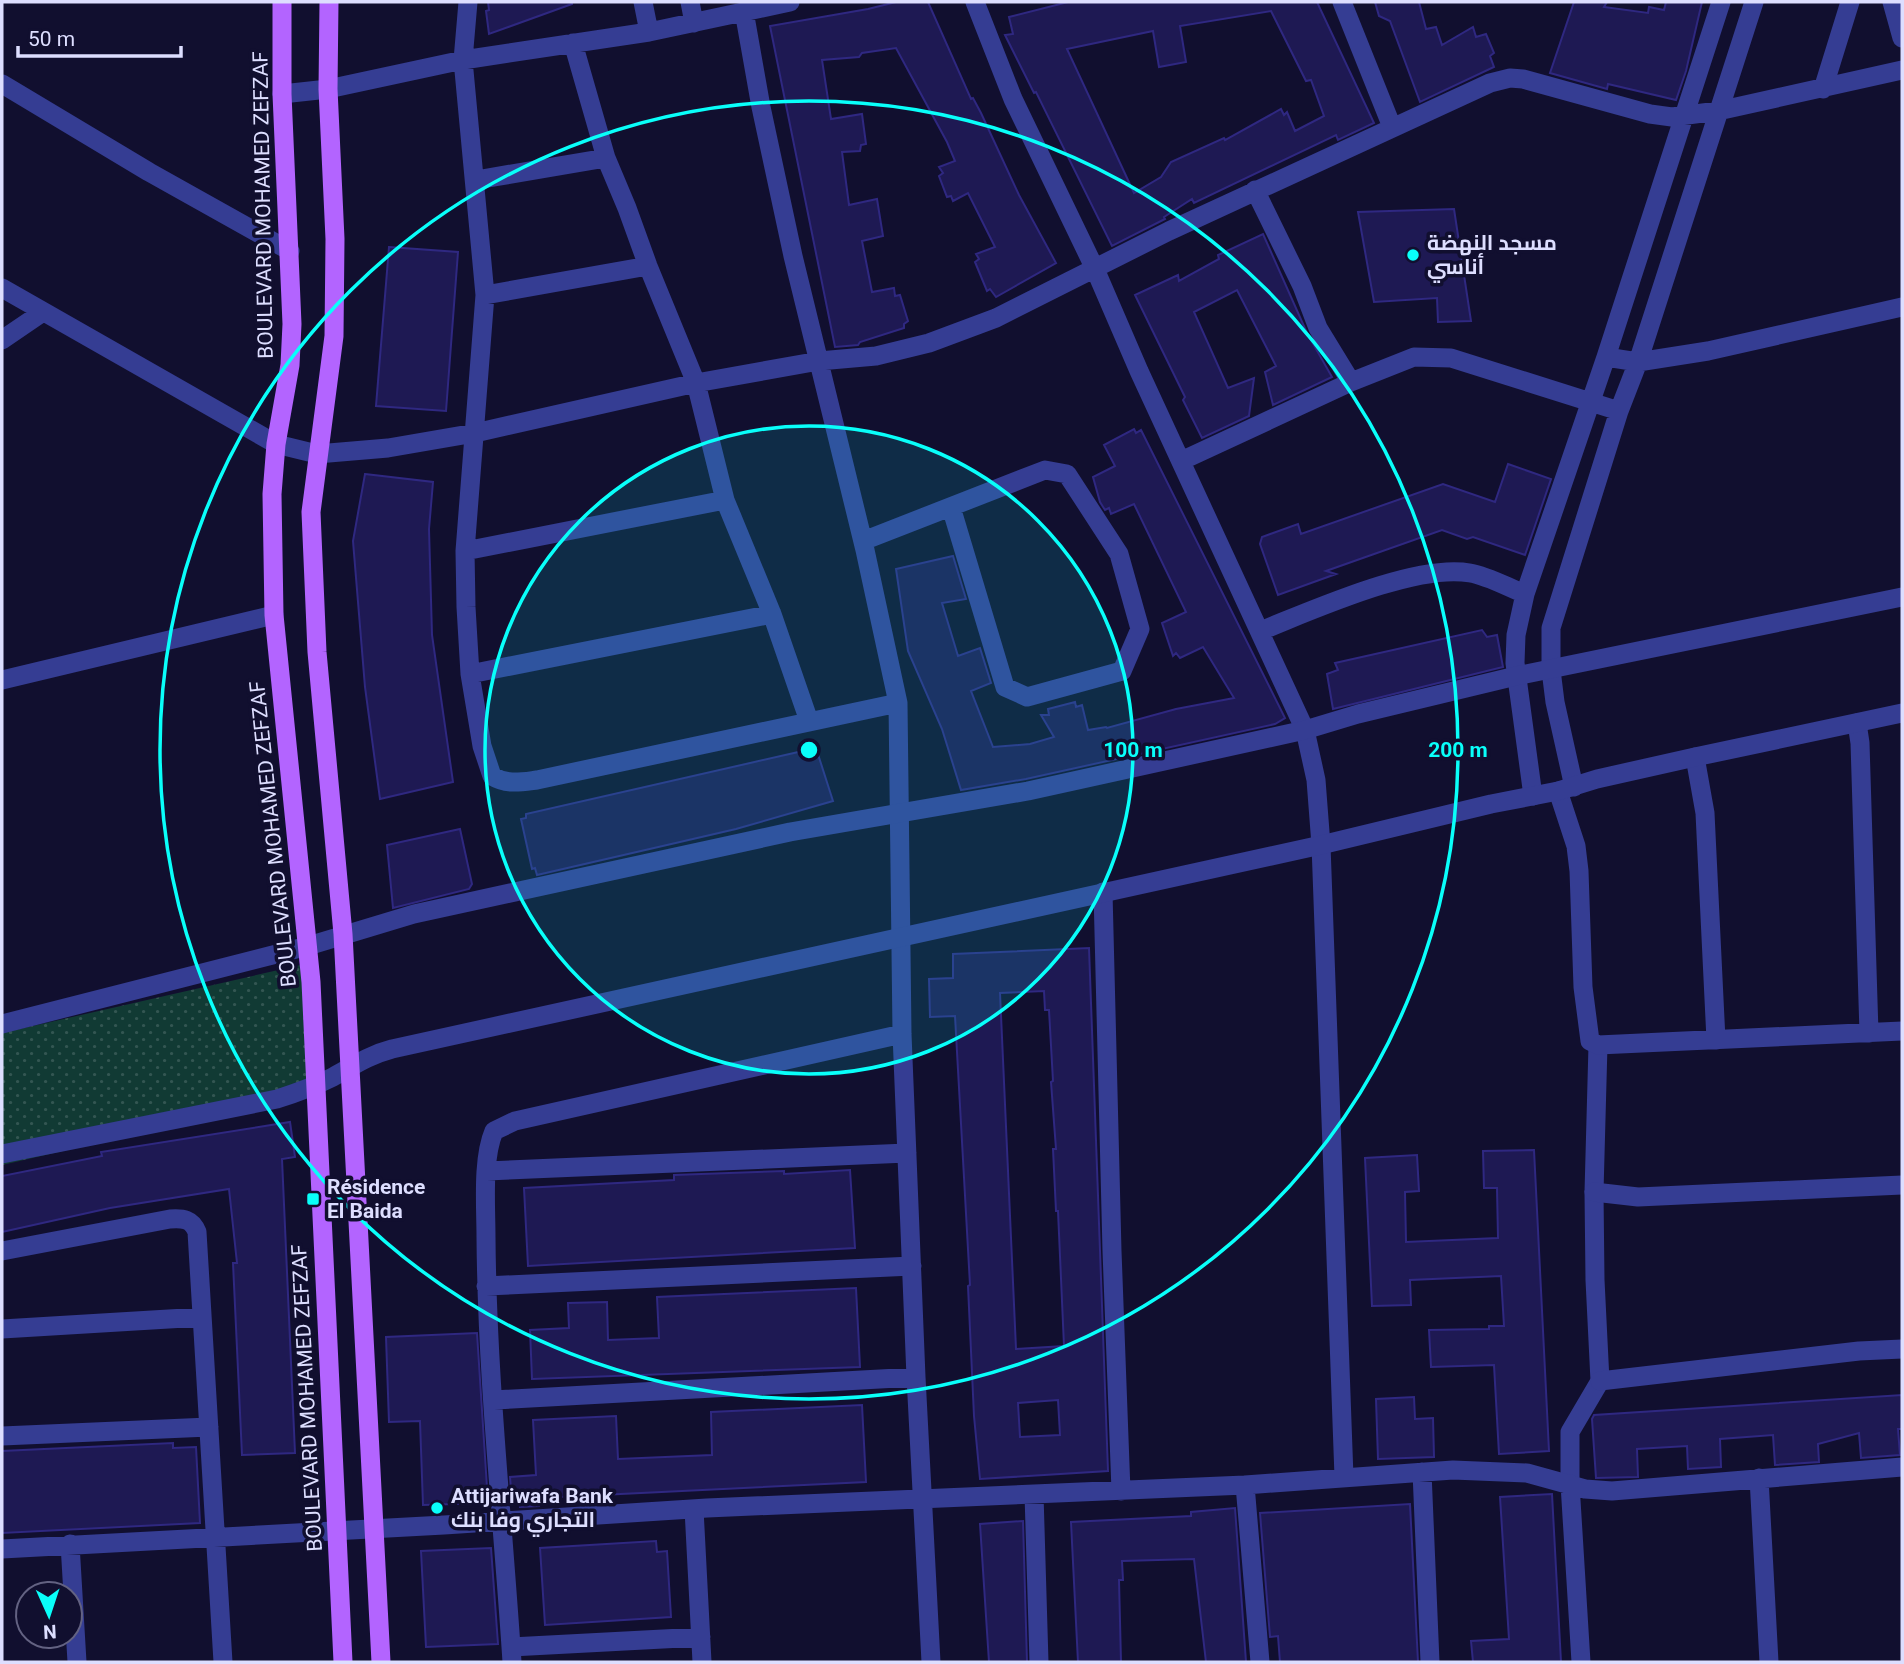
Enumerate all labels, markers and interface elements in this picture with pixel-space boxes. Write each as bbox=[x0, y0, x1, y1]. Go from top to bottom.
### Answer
scale bar bbox=[18, 14, 180, 58]
text: 50 m bbox=[28, 27, 75, 51]
street label: BOULEVARD MOHAMED ZEFZAF bbox=[248, 51, 278, 359]
place label: مسجد النهضة أناسي bbox=[1427, 231, 1557, 283]
marker: مسجد النهضة أناسي bbox=[1405, 247, 1421, 263]
street label: BOULEVARD MOHAMED ZEFZAF bbox=[245, 680, 301, 988]
centre of rings bbox=[797, 738, 821, 762]
text: 100 m bbox=[1103, 738, 1163, 762]
text: 200 m bbox=[1428, 738, 1488, 762]
place label: Résidence El Baida bbox=[327, 1175, 425, 1223]
marker: Résidence El Baida bbox=[305, 1191, 321, 1207]
street label: BOULEVARD MOHAMED ZEFZAF bbox=[287, 1244, 327, 1552]
place label: Attijariwafa Bank التجاري وفا بنك bbox=[451, 1484, 614, 1537]
marker: Attijariwafa Bank التجاري وفا بنك bbox=[429, 1500, 445, 1516]
north arrow bbox=[14, 1580, 84, 1650]
text: N bbox=[43, 1620, 57, 1643]

